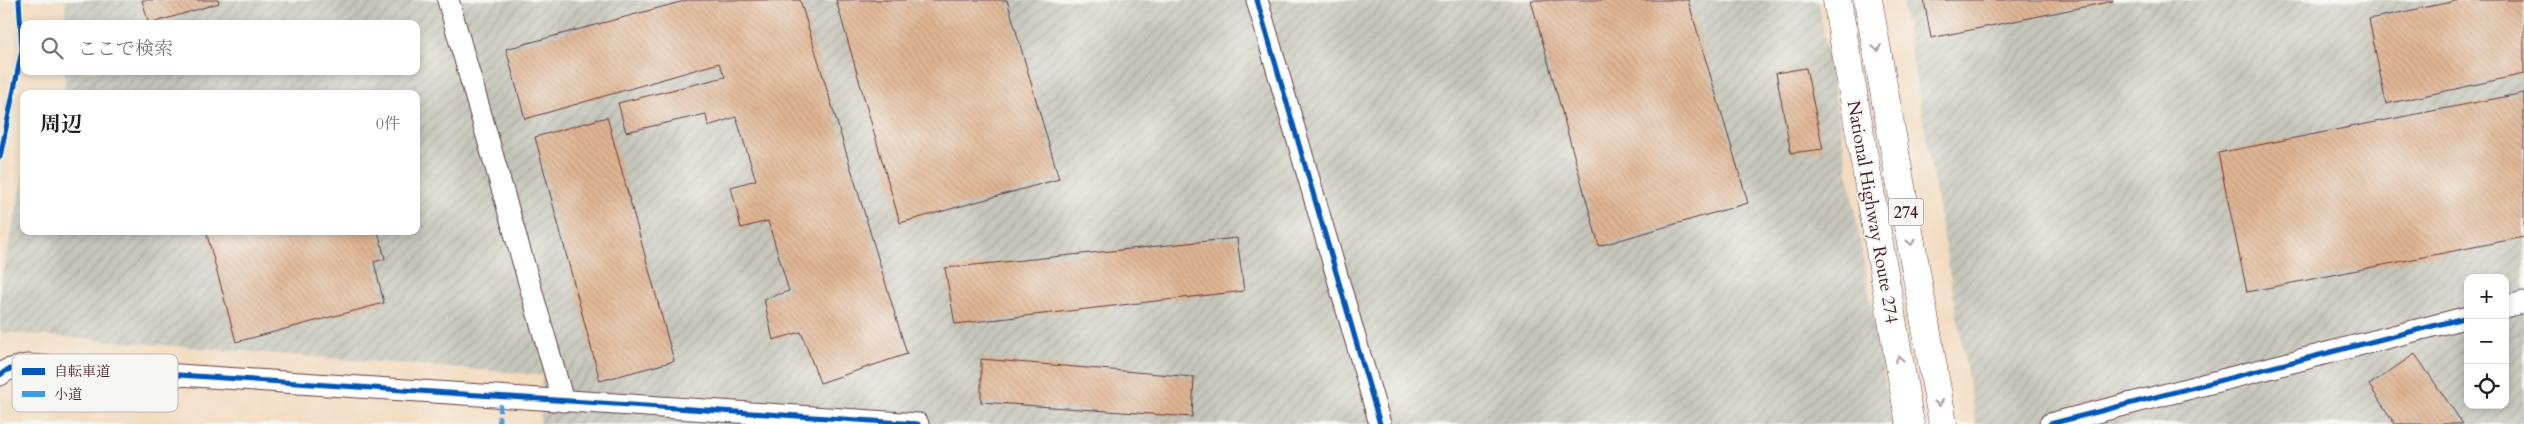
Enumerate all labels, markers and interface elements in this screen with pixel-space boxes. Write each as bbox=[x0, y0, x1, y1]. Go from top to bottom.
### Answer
search box bbox=[20, 20, 420, 75]
icon: search bbox=[38, 34, 66, 62]
text: ここで検索 bbox=[78, 36, 173, 62]
one-way arrow bbox=[1871, 44, 1881, 52]
street label: National Highway Route 274 bbox=[1841, 99, 1904, 326]
text: 周辺 bbox=[40, 110, 82, 139]
text: 0件 bbox=[376, 113, 400, 135]
road number: 274 bbox=[1888, 198, 1924, 226]
one-way arrow bbox=[1906, 238, 1916, 247]
map controls bbox=[2464, 274, 2509, 409]
button: + bbox=[2464, 274, 2509, 319]
button: − bbox=[2464, 319, 2509, 364]
legend bbox=[12, 354, 178, 412]
one-way arrow bbox=[1894, 354, 1904, 363]
text: 自転車道 bbox=[54, 362, 110, 381]
button: locate bbox=[2464, 364, 2509, 409]
text: 小道 bbox=[54, 385, 82, 404]
one-way arrow bbox=[1934, 398, 1944, 407]

